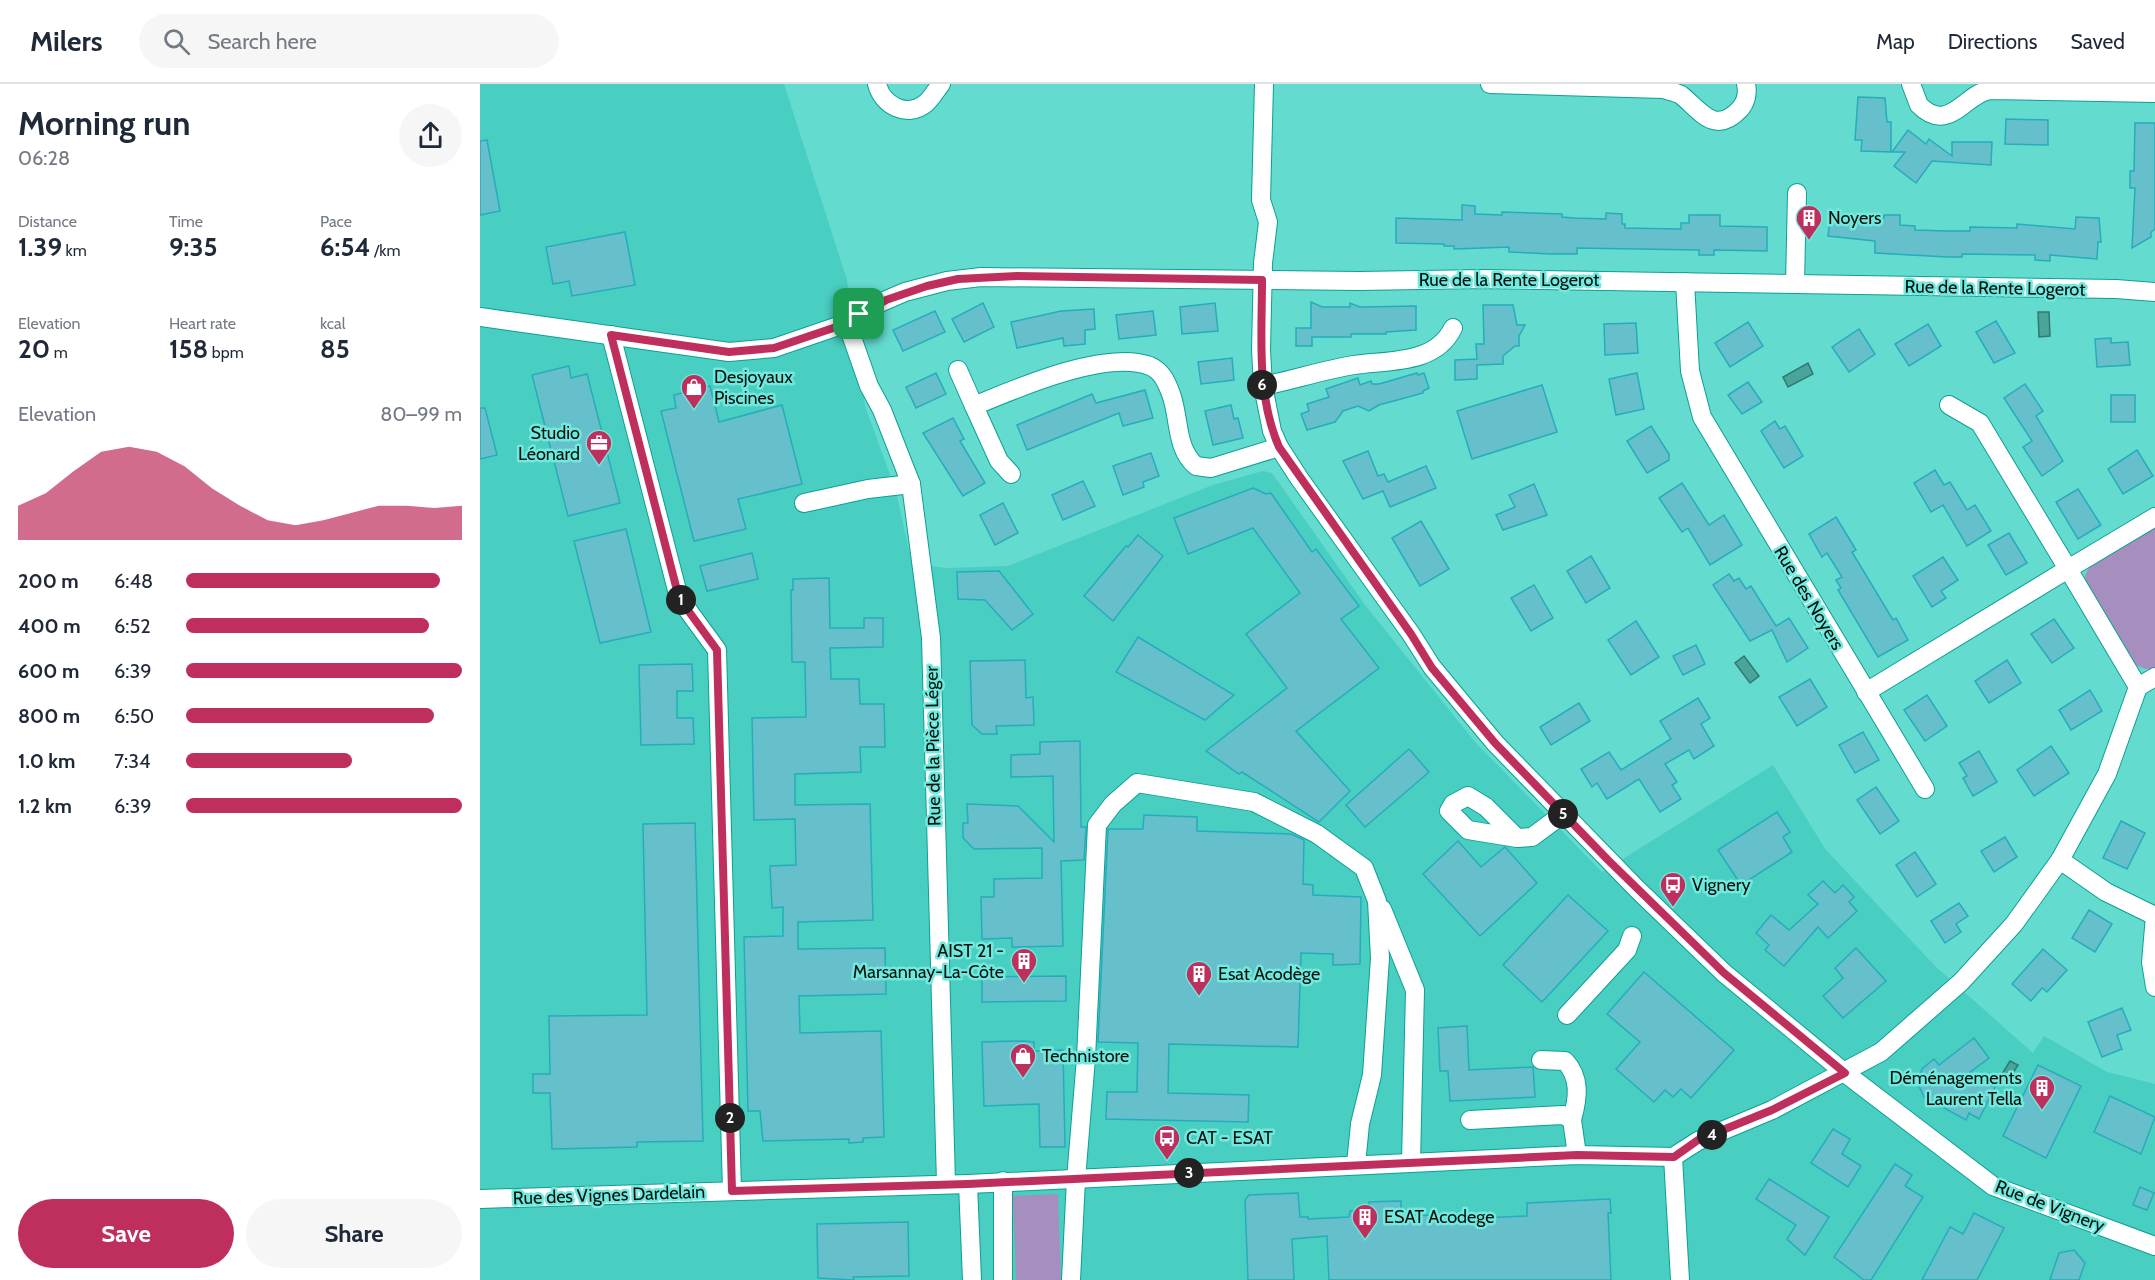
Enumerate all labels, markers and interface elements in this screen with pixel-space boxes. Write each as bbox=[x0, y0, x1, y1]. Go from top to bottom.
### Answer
search box bbox=[139, 14, 559, 68]
text: Milers bbox=[30, 24, 103, 58]
icon: search bbox=[160, 25, 193, 58]
text: Search here bbox=[208, 28, 317, 55]
text: Map bbox=[1876, 29, 1915, 54]
text: Directions bbox=[1948, 29, 2037, 54]
text: Saved bbox=[2070, 29, 2125, 54]
text: Morning run bbox=[18, 103, 190, 143]
button: share bbox=[399, 104, 462, 167]
text: 06:28 bbox=[18, 146, 70, 170]
building icon: Noyers bbox=[1794, 203, 1824, 241]
place label: Noyers bbox=[1828, 207, 1881, 229]
text: Distance bbox=[18, 212, 77, 231]
text: Time bbox=[169, 212, 203, 231]
text: Pace bbox=[320, 212, 352, 231]
text: 1.39 bbox=[18, 231, 62, 263]
text: 9:35 bbox=[169, 231, 217, 263]
text: 6:54 bbox=[320, 231, 371, 263]
text: km bbox=[62, 241, 87, 260]
text: /km bbox=[371, 241, 400, 260]
street label: Rue de la Rente Logerot bbox=[1419, 269, 1599, 291]
street label: Rue de la Rente Logerot bbox=[1904, 275, 2086, 301]
pin bbox=[833, 288, 884, 339]
icon: arrive bbox=[842, 297, 875, 330]
text: Elevation bbox=[18, 314, 81, 333]
text: Heart rate bbox=[169, 314, 236, 333]
text: kcal bbox=[320, 314, 346, 333]
text: 20 bbox=[18, 333, 50, 365]
text: 158 bbox=[169, 333, 208, 365]
text: 85 bbox=[320, 333, 350, 365]
text: m bbox=[50, 343, 68, 362]
text: bpm bbox=[208, 343, 244, 362]
place label: Desjoyaux Piscines bbox=[714, 366, 793, 409]
pin: 6 bbox=[1247, 370, 1277, 400]
shop icon: Desjoyaux Piscines bbox=[679, 372, 709, 410]
text: 6 bbox=[1258, 375, 1267, 394]
text: Elevation bbox=[18, 402, 96, 426]
text: 80–99 m bbox=[380, 402, 462, 426]
place label: Studio Léonard bbox=[518, 422, 580, 465]
office icon: Studio Léonard bbox=[584, 428, 614, 466]
street label: Rue des Noyers bbox=[1769, 542, 1849, 654]
text: 200 m bbox=[18, 569, 79, 593]
text: 6:48 bbox=[114, 569, 153, 593]
pin: 1 bbox=[666, 585, 696, 615]
text: 1 bbox=[678, 590, 684, 609]
text: 400 m bbox=[18, 614, 81, 638]
text: 6:52 bbox=[114, 614, 151, 638]
text: 600 m bbox=[18, 659, 79, 683]
text: 6:39 bbox=[114, 659, 152, 683]
street label: Rue de la Pièce Léger bbox=[921, 666, 945, 826]
text: 800 m bbox=[18, 704, 80, 728]
text: 6:50 bbox=[114, 704, 154, 728]
text: 1.0 km bbox=[18, 749, 75, 773]
text: 7:34 bbox=[114, 749, 151, 773]
text: 1.2 km bbox=[18, 794, 72, 818]
text: 6:39 bbox=[114, 794, 152, 818]
pin: 5 bbox=[1548, 799, 1578, 829]
text: 5 bbox=[1559, 804, 1567, 823]
bus stop icon: Vignery bbox=[1658, 870, 1688, 908]
place label: Vignery bbox=[1692, 874, 1751, 896]
place label: AIST 21 - Marsannay-La-Côte bbox=[853, 940, 1004, 983]
building icon: AIST 21 - Marsannay-La-Côte bbox=[1009, 946, 1039, 984]
building icon: Esat Acodège bbox=[1184, 959, 1214, 997]
place label: Esat Acodège bbox=[1218, 963, 1320, 985]
shop icon: Technistore bbox=[1008, 1041, 1038, 1079]
place label: Technistore bbox=[1042, 1045, 1129, 1067]
place label: Déménagements Laurent Tella bbox=[1889, 1067, 2022, 1110]
building icon: Déménagements Laurent Tella bbox=[2027, 1073, 2057, 1111]
pin: 2 bbox=[715, 1103, 745, 1133]
text: 2 bbox=[726, 1108, 734, 1127]
pin: 4 bbox=[1697, 1120, 1727, 1150]
bus stop icon: CAT - ESAT bbox=[1152, 1123, 1182, 1161]
text: 4 bbox=[1707, 1125, 1717, 1144]
place label: CAT - ESAT bbox=[1186, 1127, 1273, 1149]
pin: 3 bbox=[1174, 1158, 1204, 1188]
text: 3 bbox=[1185, 1163, 1193, 1182]
street label: Rue de Vignery bbox=[1992, 1175, 2108, 1237]
street label: Rue des Vignes Dardelain bbox=[512, 1181, 706, 1209]
button: Save bbox=[18, 1199, 234, 1268]
button: Share bbox=[246, 1199, 462, 1268]
building icon: ESAT Acodege bbox=[1350, 1202, 1380, 1240]
place label: ESAT Acodege bbox=[1384, 1206, 1494, 1228]

